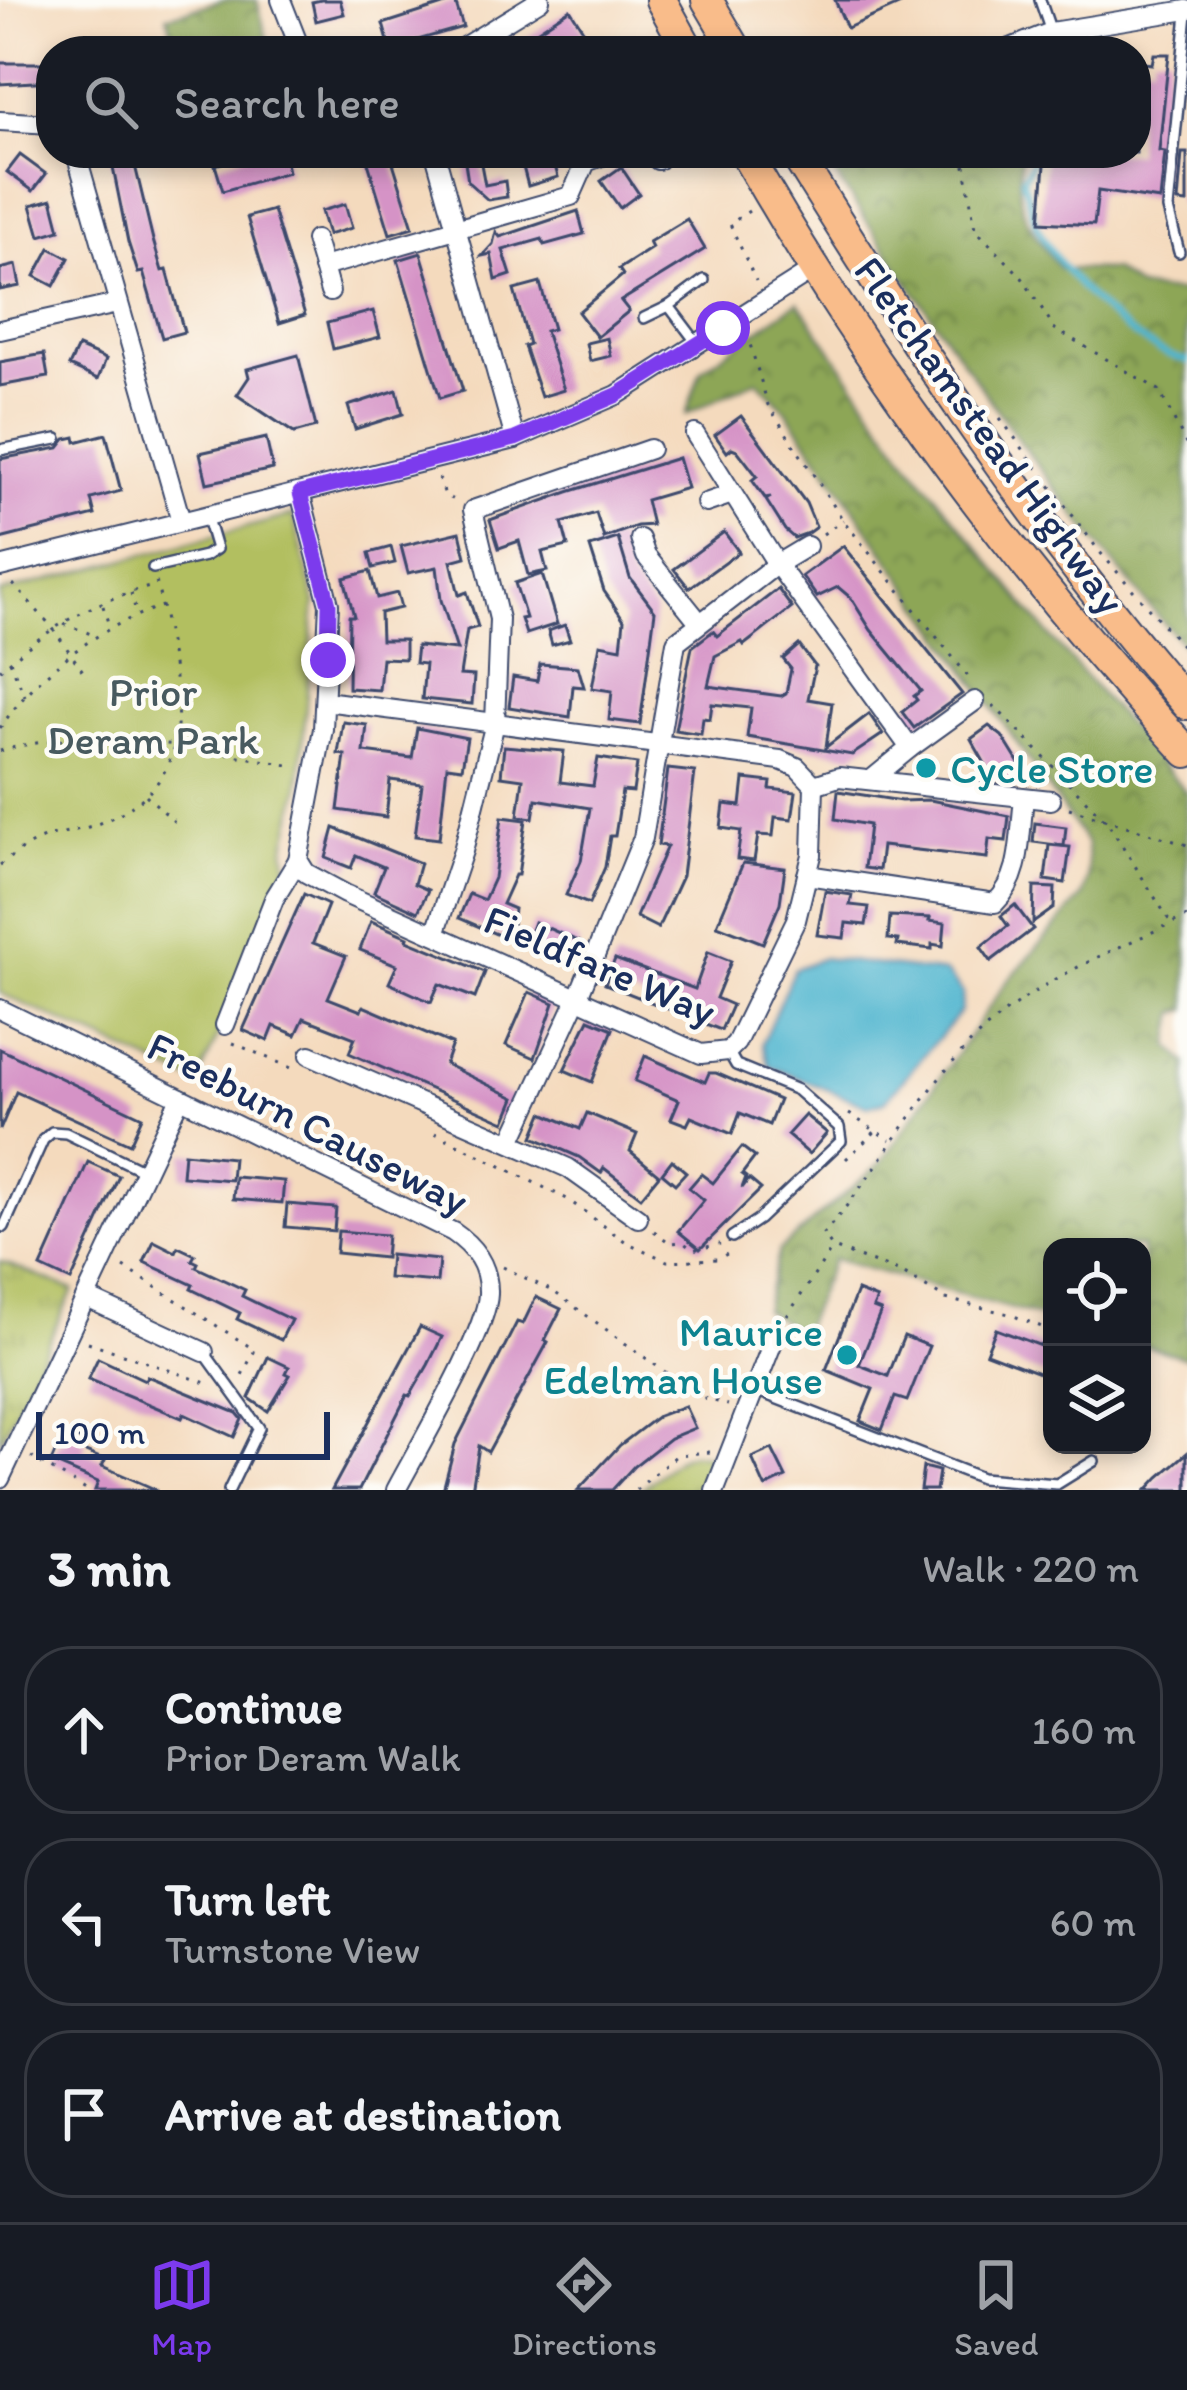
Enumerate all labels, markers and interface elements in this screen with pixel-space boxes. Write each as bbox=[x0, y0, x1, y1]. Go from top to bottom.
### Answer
search box bbox=[36, 36, 1151, 168]
icon: search bbox=[78, 69, 144, 135]
text: Search here bbox=[174, 75, 400, 129]
street label: Fletchamstead Highway bbox=[843, 247, 1137, 624]
route start bbox=[696, 301, 750, 355]
route end bbox=[301, 633, 355, 687]
park label: Prior Deram Park bbox=[47, 666, 260, 765]
place label: Cycle Store bbox=[950, 743, 1154, 794]
marker: Cycle Store bbox=[913, 755, 939, 781]
street label: Fieldfare Way bbox=[476, 893, 724, 1037]
street label: Freeburn Causeway bbox=[139, 1020, 477, 1226]
map controls bbox=[1043, 1238, 1151, 1454]
button: locate bbox=[1043, 1238, 1151, 1346]
place label: Maurice Edelman House bbox=[543, 1306, 823, 1405]
marker: Maurice Edelman House bbox=[834, 1342, 860, 1368]
button: layers bbox=[1043, 1346, 1151, 1454]
scale bar bbox=[36, 1406, 330, 1459]
text: 100 m bbox=[54, 1413, 145, 1452]
text: 3 min bbox=[48, 1538, 170, 1599]
text: Walk · 220 m bbox=[922, 1545, 1139, 1592]
text: Continue bbox=[165, 1680, 343, 1734]
icon: ahead bbox=[51, 1697, 117, 1763]
text: 160 m bbox=[1032, 1707, 1136, 1754]
text: Prior Deram Walk bbox=[165, 1734, 461, 1781]
text: Turn left bbox=[165, 1872, 331, 1926]
icon: left bbox=[51, 1889, 117, 1955]
text: 60 m bbox=[1050, 1899, 1136, 1946]
text: Turnstone View bbox=[165, 1926, 420, 1973]
icon: arrive bbox=[51, 2081, 117, 2147]
text: Arrive at destination bbox=[165, 2087, 561, 2141]
tab: Map bbox=[149, 2252, 215, 2363]
tab: Directions bbox=[512, 2252, 657, 2363]
tab: Saved bbox=[954, 2252, 1038, 2363]

